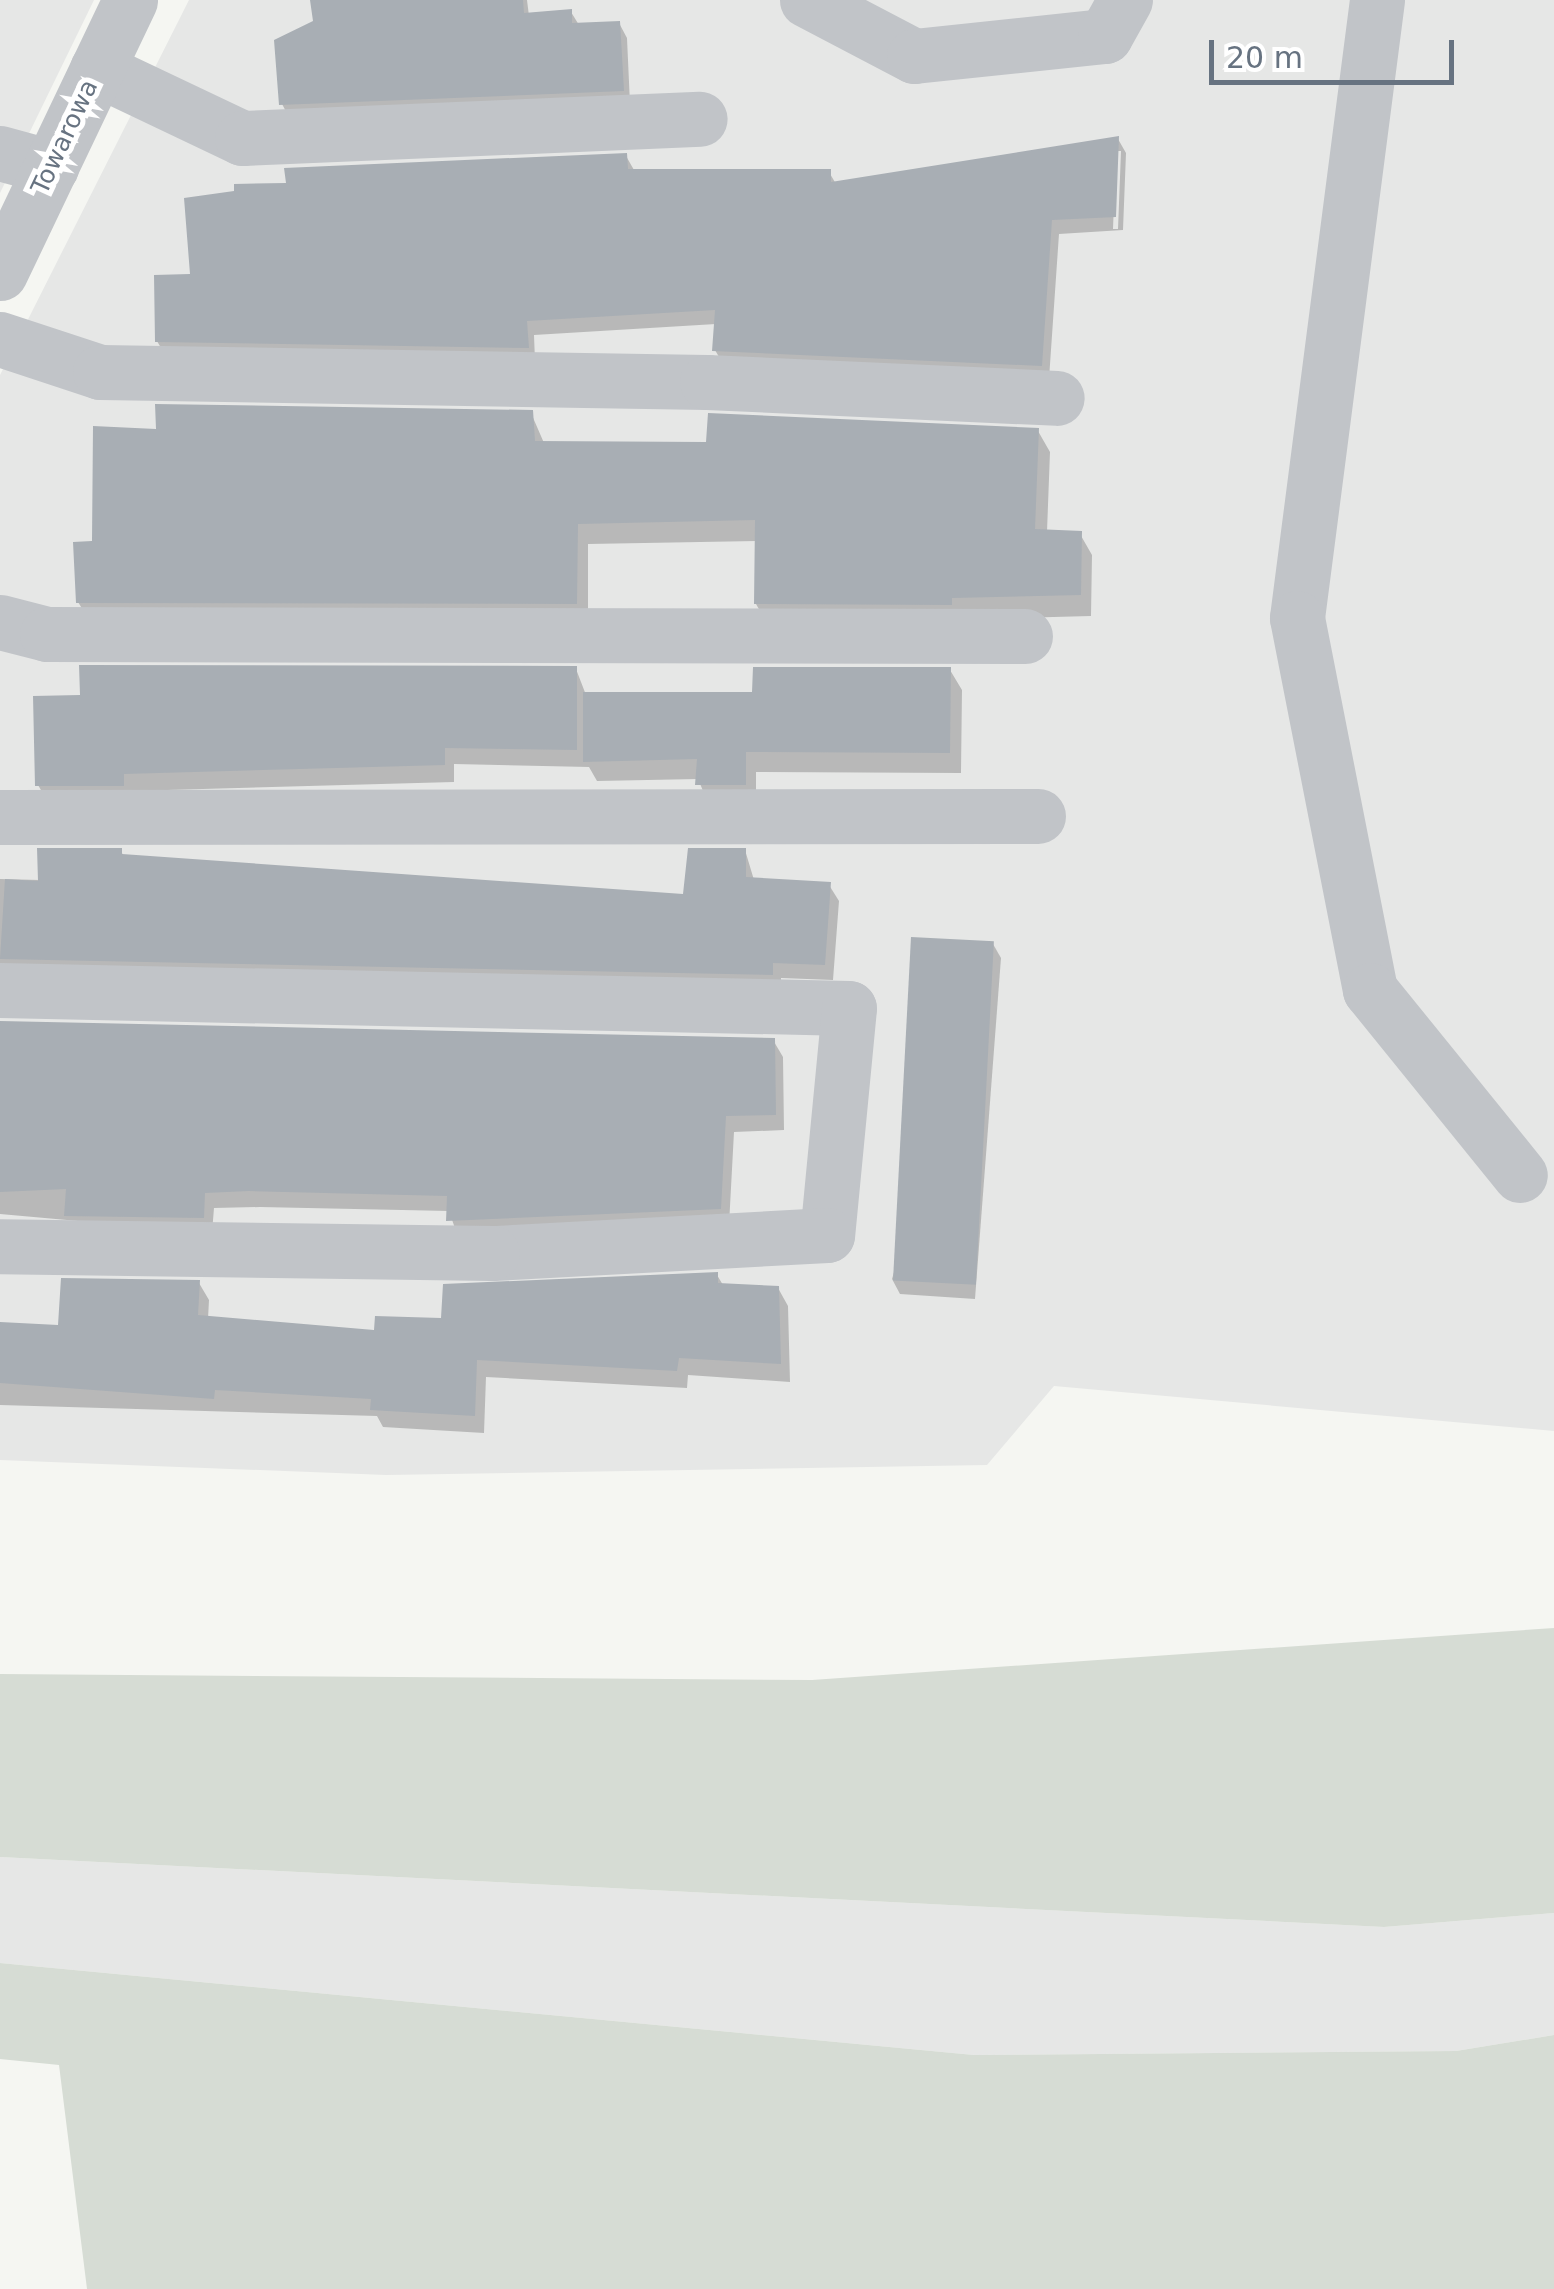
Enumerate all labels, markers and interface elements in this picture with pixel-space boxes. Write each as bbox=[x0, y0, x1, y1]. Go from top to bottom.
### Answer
scale bar bbox=[1214, 20, 1459, 82]
text: 20 m bbox=[1226, 40, 1303, 75]
street label: Towarowa bbox=[25, 75, 105, 199]

